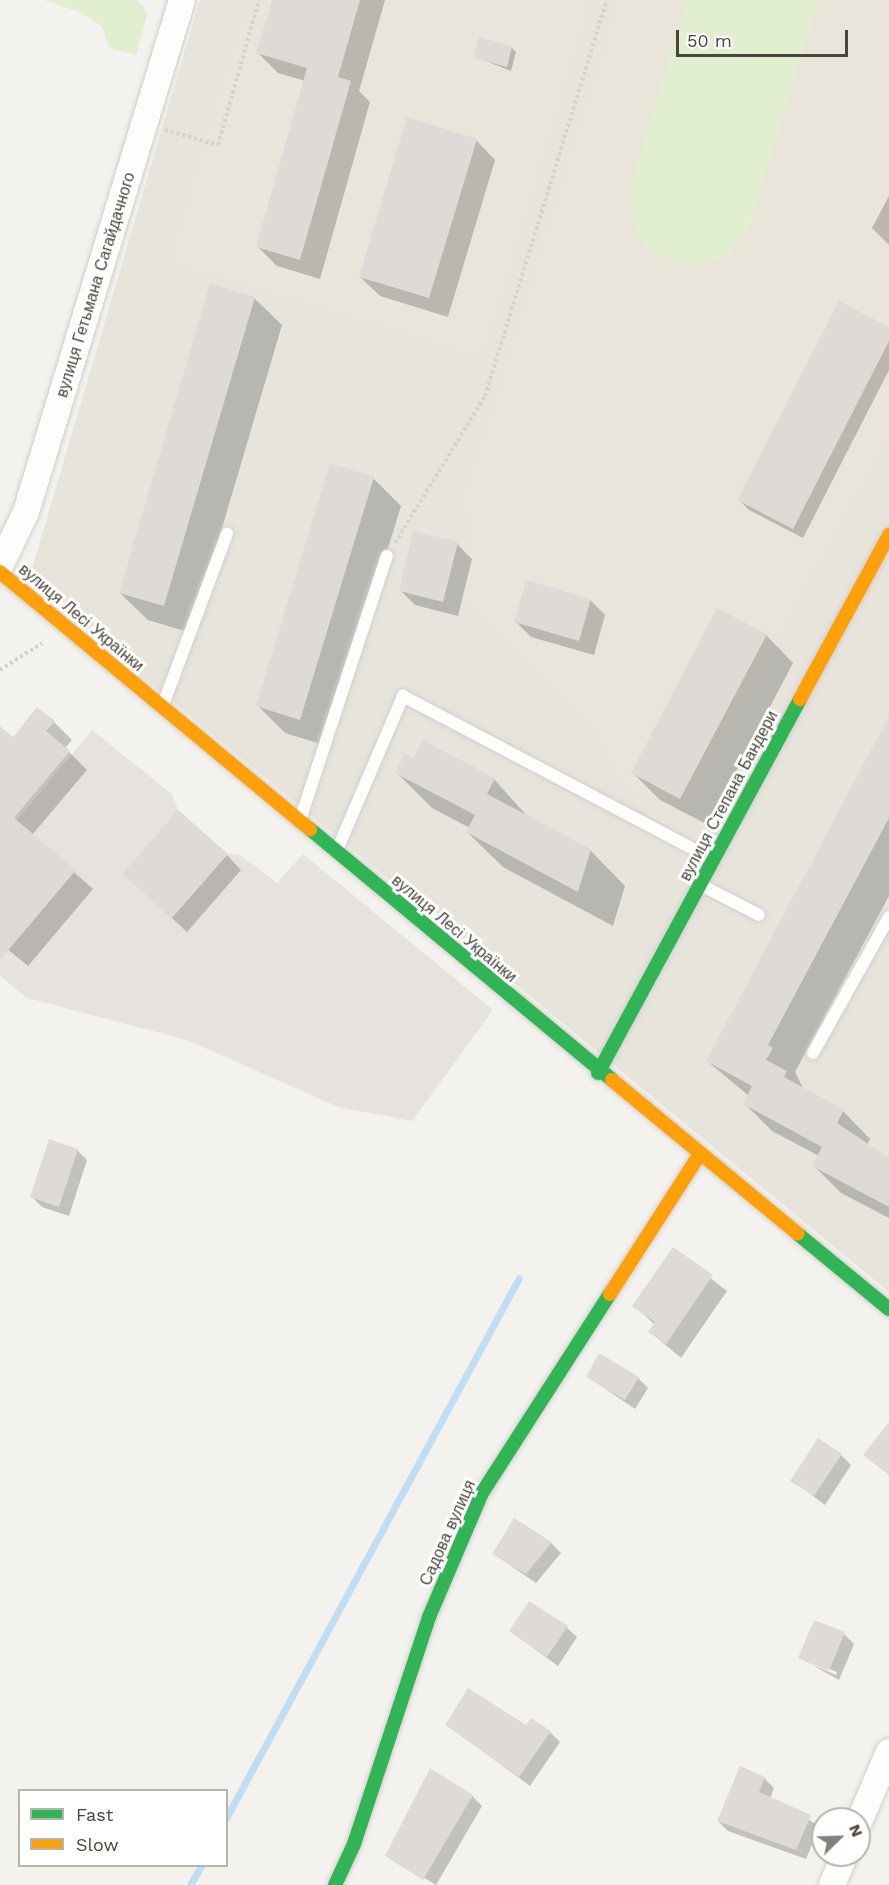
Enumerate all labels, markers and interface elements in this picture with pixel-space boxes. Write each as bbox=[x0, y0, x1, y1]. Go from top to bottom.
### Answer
scale bar bbox=[679, 18, 852, 56]
text: 50 m bbox=[687, 30, 732, 51]
street label: вулиця Гетьмана Сагайдачного bbox=[53, 170, 139, 400]
street label: вулиця Лесі Українки bbox=[15, 560, 147, 676]
street label: вулиця Степана Бандери bbox=[676, 708, 782, 884]
street label: вулиця Лесі Українки bbox=[388, 871, 520, 987]
street label: Садова вулиця bbox=[416, 1477, 480, 1589]
legend bbox=[18, 1789, 228, 1867]
text: Fast bbox=[76, 1804, 113, 1825]
north arrow bbox=[811, 1807, 871, 1867]
text: N bbox=[845, 1821, 867, 1840]
text: Slow bbox=[76, 1834, 119, 1855]

